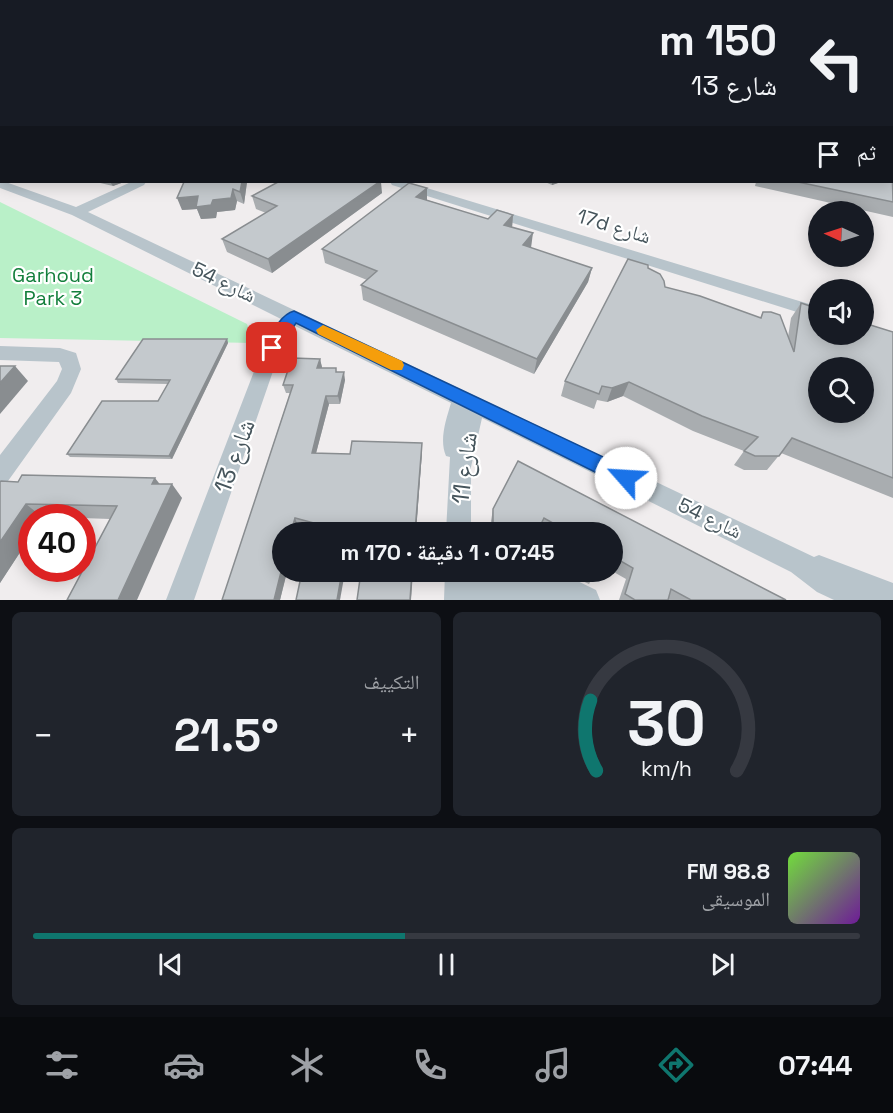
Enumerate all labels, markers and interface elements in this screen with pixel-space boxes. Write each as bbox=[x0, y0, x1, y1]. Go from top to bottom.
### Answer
text: 150 m bbox=[659, 14, 777, 67]
icon: left bbox=[798, 24, 876, 102]
text: شارع 13 bbox=[691, 68, 777, 103]
icon: arrive bbox=[812, 138, 845, 171]
text: ثم bbox=[857, 138, 876, 166]
north arrow bbox=[808, 201, 874, 267]
map controls bbox=[808, 201, 874, 423]
street label: 17d شارع bbox=[574, 203, 654, 249]
street label: شارع 54 bbox=[188, 255, 260, 309]
park label: Garhoud Park 3 bbox=[12, 262, 94, 311]
button: sound bbox=[808, 279, 874, 345]
pin bbox=[246, 322, 297, 373]
icon: arrive bbox=[255, 331, 288, 364]
button: search bbox=[808, 357, 874, 423]
street label: شارع 13 bbox=[206, 415, 262, 497]
street label: شارع 11 bbox=[444, 430, 484, 506]
position arrow bbox=[594, 446, 658, 510]
street label: شارع 54 bbox=[674, 491, 746, 545]
speed limit sign: 40 bbox=[18, 504, 96, 582]
text: 07:45 · 1 دقيقة · 170 m bbox=[340, 538, 555, 566]
text: التكييف bbox=[363, 669, 420, 695]
text: 30 bbox=[628, 684, 706, 763]
text: 21.5° bbox=[174, 707, 279, 764]
text: − bbox=[33, 715, 53, 757]
text: + bbox=[399, 715, 420, 757]
text: km/h bbox=[641, 755, 692, 782]
text: 98.8 FM bbox=[687, 857, 770, 885]
text: الموسيقى bbox=[702, 886, 770, 912]
icon: previous bbox=[154, 948, 187, 981]
icon: pause bbox=[430, 948, 463, 981]
icon: next bbox=[706, 948, 739, 981]
icon: filters bbox=[41, 1044, 83, 1086]
icon: car bbox=[163, 1044, 205, 1086]
icon: climate bbox=[286, 1044, 328, 1086]
icon: phone bbox=[409, 1044, 451, 1086]
icon: music bbox=[532, 1044, 574, 1086]
icon: directions bbox=[655, 1044, 697, 1086]
text: 07:44 bbox=[778, 1048, 853, 1083]

